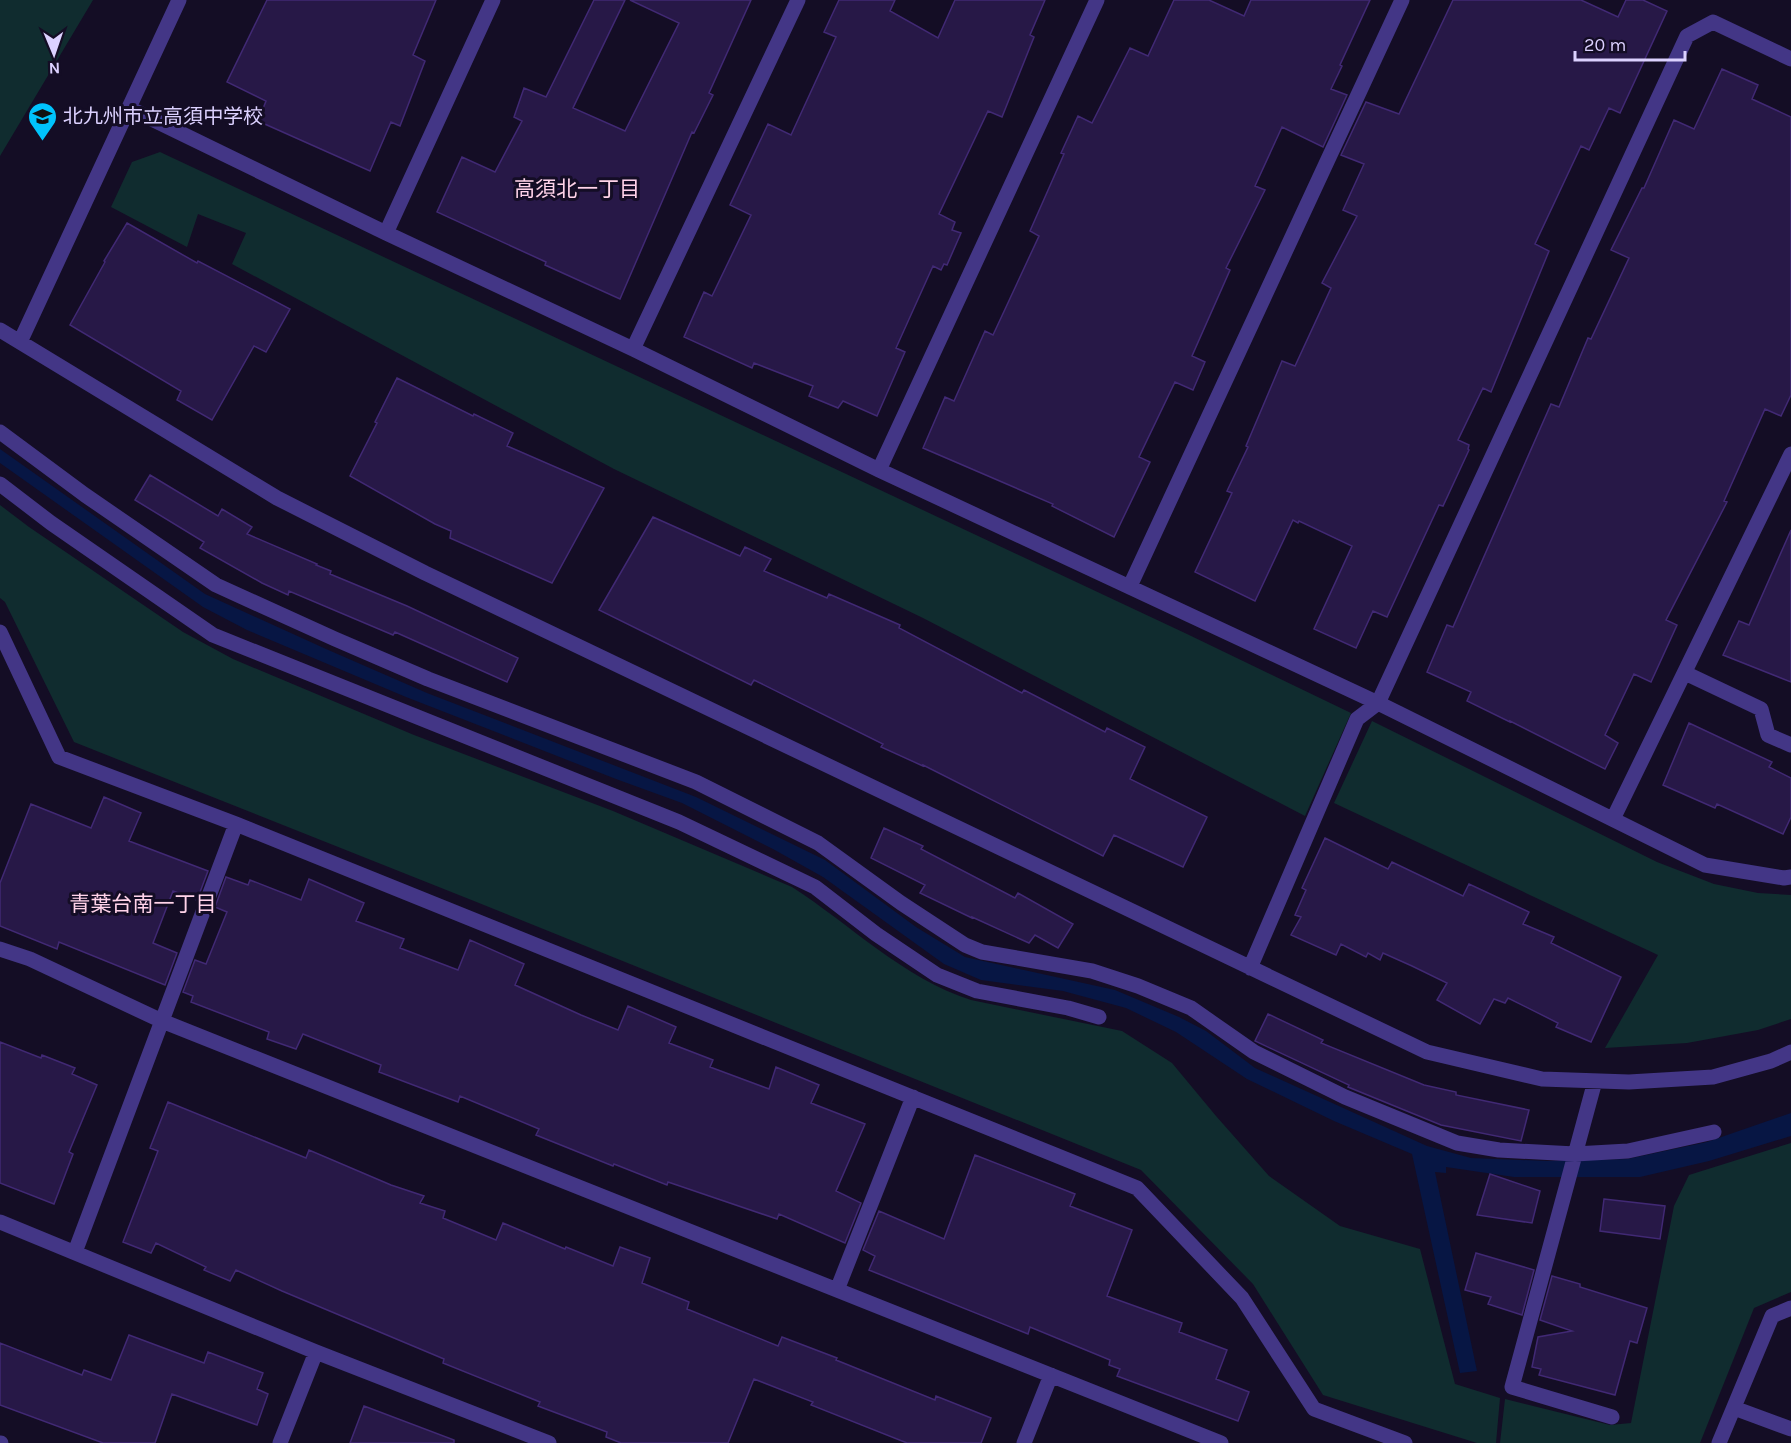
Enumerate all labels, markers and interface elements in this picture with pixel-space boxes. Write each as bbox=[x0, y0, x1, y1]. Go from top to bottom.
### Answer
north arrow bbox=[24, 24, 84, 84]
scale bar bbox=[1575, 24, 1684, 62]
text: 20 m bbox=[1584, 34, 1626, 56]
text: N bbox=[48, 59, 61, 78]
school or university icon: 北九州市立高須中学校 bbox=[26, 100, 58, 142]
place label: 北九州市立高須中学校 bbox=[63, 105, 263, 128]
district label: 高須北一丁目 bbox=[514, 177, 640, 201]
district label: 青葉台南一丁目 bbox=[70, 892, 217, 916]

